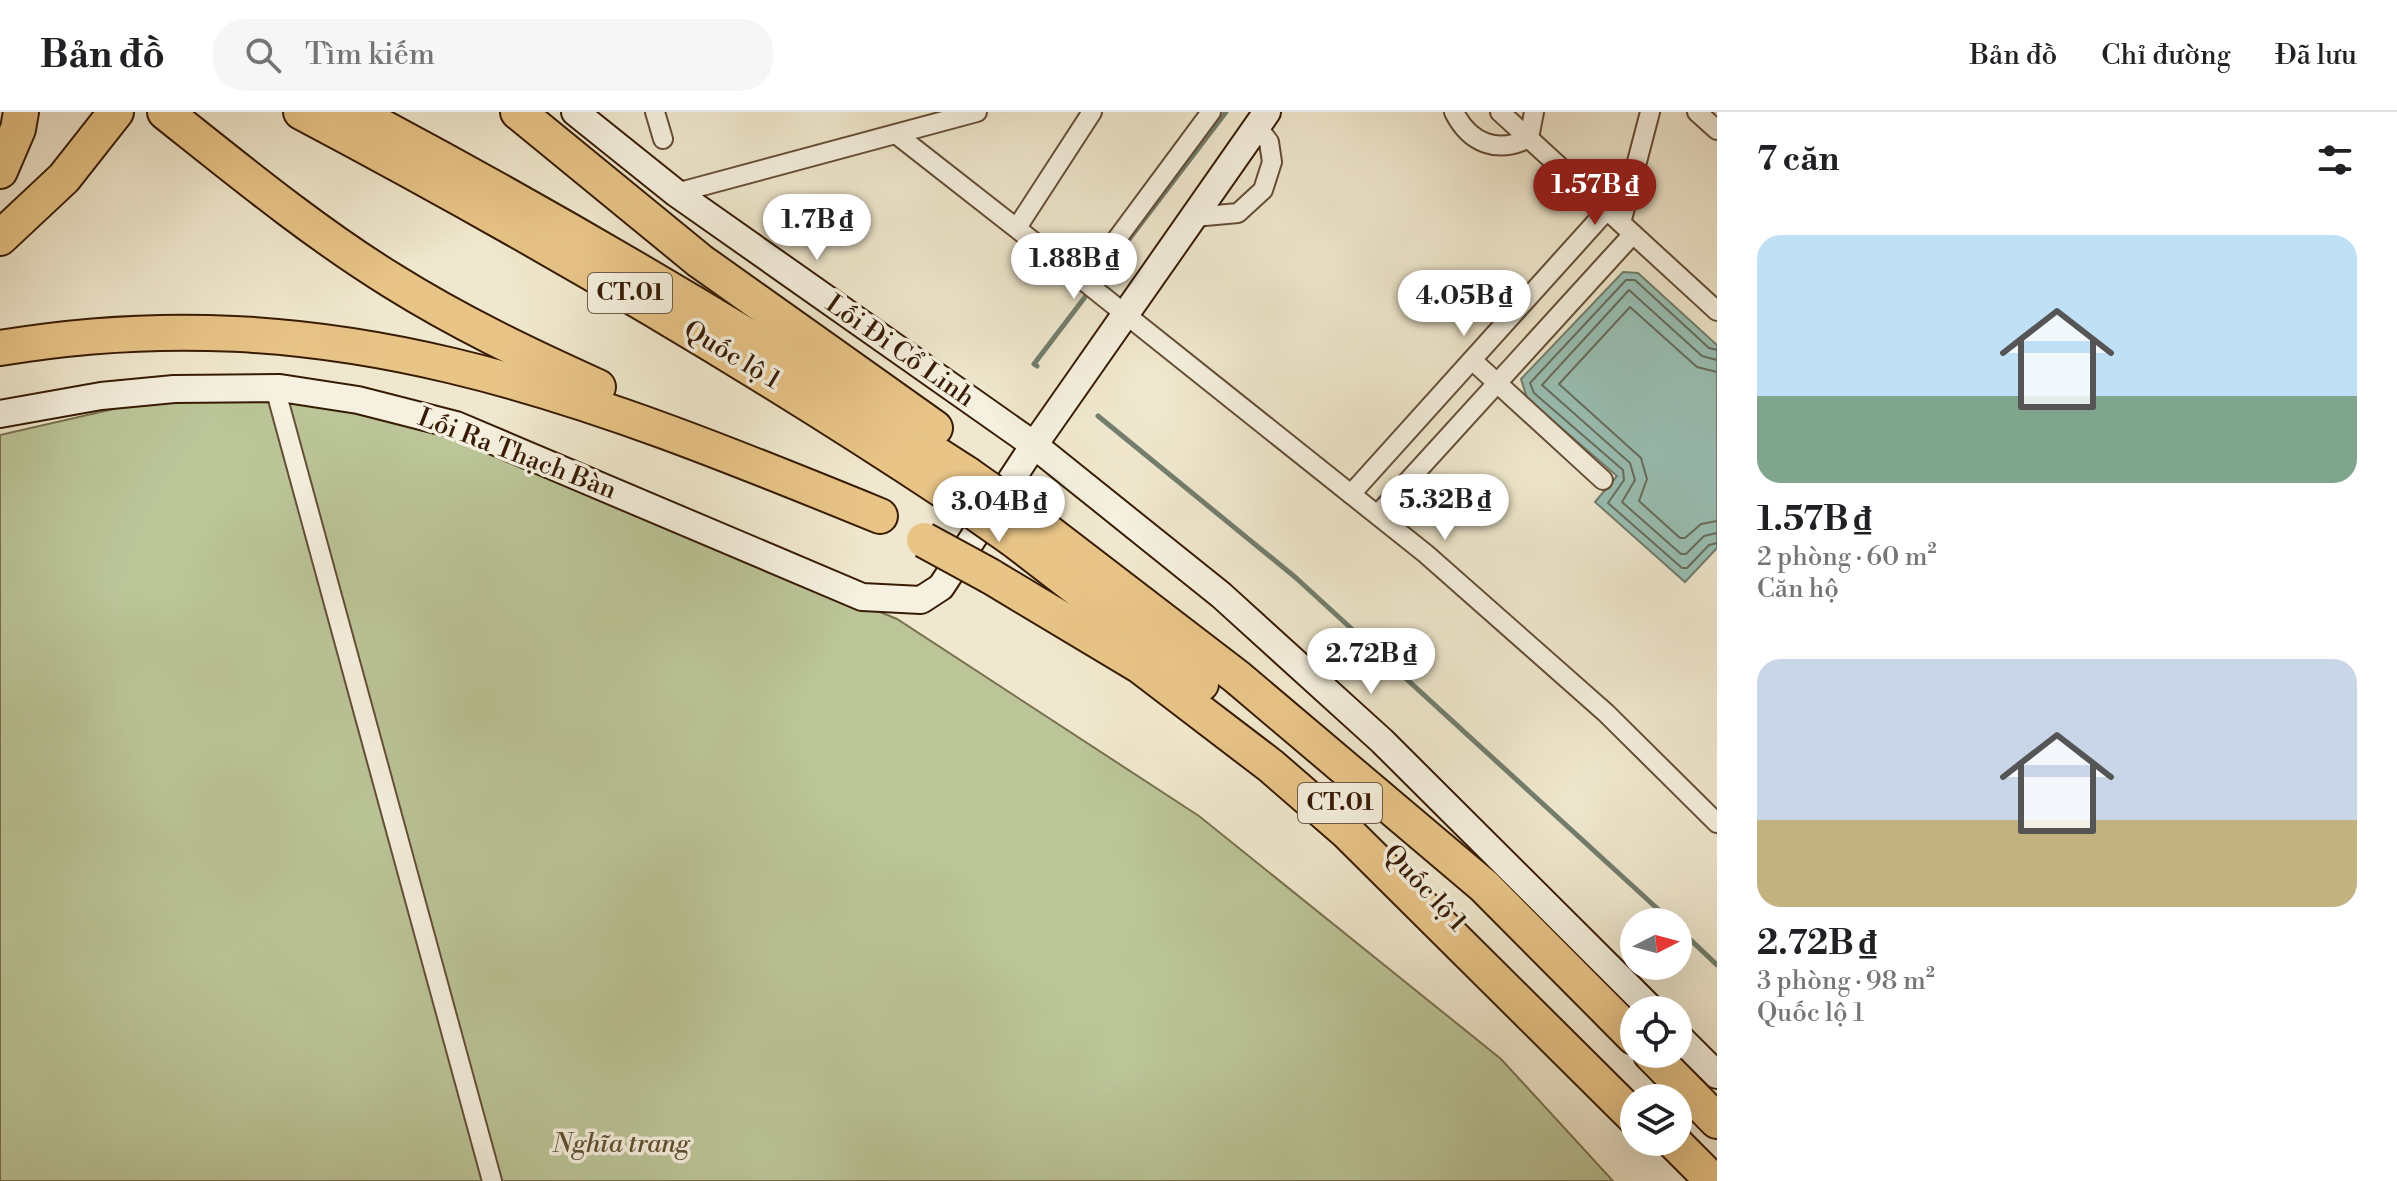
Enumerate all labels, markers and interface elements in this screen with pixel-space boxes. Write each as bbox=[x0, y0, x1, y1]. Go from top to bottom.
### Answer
search box bbox=[213, 19, 773, 91]
text: Bản đồ bbox=[40, 32, 165, 79]
icon: search bbox=[241, 33, 285, 77]
text: Tìm kiếm bbox=[305, 36, 435, 74]
text: Bản đồ bbox=[1969, 38, 2057, 73]
text: Chỉ đường bbox=[2101, 38, 2231, 73]
text: Đã lưu bbox=[2275, 38, 2357, 73]
icon: filters bbox=[2313, 138, 2357, 182]
text: 7 căn bbox=[1757, 139, 1839, 181]
pin: 1.57B ₫ bbox=[1521, 159, 1669, 227]
text: 1.57B ₫ bbox=[1551, 169, 1639, 201]
pin: 1.7B ₫ bbox=[752, 194, 882, 262]
text: 1.7B ₫ bbox=[781, 204, 853, 236]
pin: 1.88B ₫ bbox=[1000, 233, 1148, 301]
text: 1.88B ₫ bbox=[1029, 243, 1119, 275]
pin: 4.05B ₫ bbox=[1390, 270, 1538, 338]
road number: CT.01 bbox=[588, 273, 672, 313]
text: 4.05B ₫ bbox=[1416, 280, 1512, 312]
icon: home bbox=[1985, 287, 2129, 431]
street label: Lối Đi Cổ Linh bbox=[819, 288, 981, 414]
street label: Quốc lộ 1 bbox=[678, 314, 786, 396]
street label: Lối Ra Thạch Bàn bbox=[413, 401, 621, 507]
pin: 5.32B ₫ bbox=[1371, 474, 1519, 542]
pin: 3.04B ₫ bbox=[925, 476, 1073, 544]
text: 5.32B ₫ bbox=[1399, 484, 1491, 516]
text: 3.04B ₫ bbox=[951, 486, 1047, 518]
text: 1.57B ₫ bbox=[1757, 499, 1871, 541]
text: 2 phòng · 60 m² bbox=[1757, 541, 1937, 573]
text: Căn hộ bbox=[1757, 573, 1839, 605]
pin: 2.72B ₫ bbox=[1297, 628, 1445, 696]
text: 2.72B ₫ bbox=[1325, 638, 1417, 670]
icon: home bbox=[1985, 711, 2129, 855]
road number: CT.01 bbox=[1298, 783, 1382, 823]
street label: Quốc lộ 1 bbox=[1377, 838, 1473, 938]
north arrow bbox=[1620, 908, 1692, 980]
map controls bbox=[1620, 908, 1692, 1156]
text: 2.72B ₫ bbox=[1757, 923, 1877, 965]
text: 3 phòng · 98 m² bbox=[1757, 965, 1935, 997]
button: locate bbox=[1620, 996, 1692, 1068]
text: Quốc lộ 1 bbox=[1757, 997, 1864, 1029]
button: layers bbox=[1620, 1084, 1692, 1156]
park label: Nghĩa trang bbox=[552, 1128, 691, 1160]

